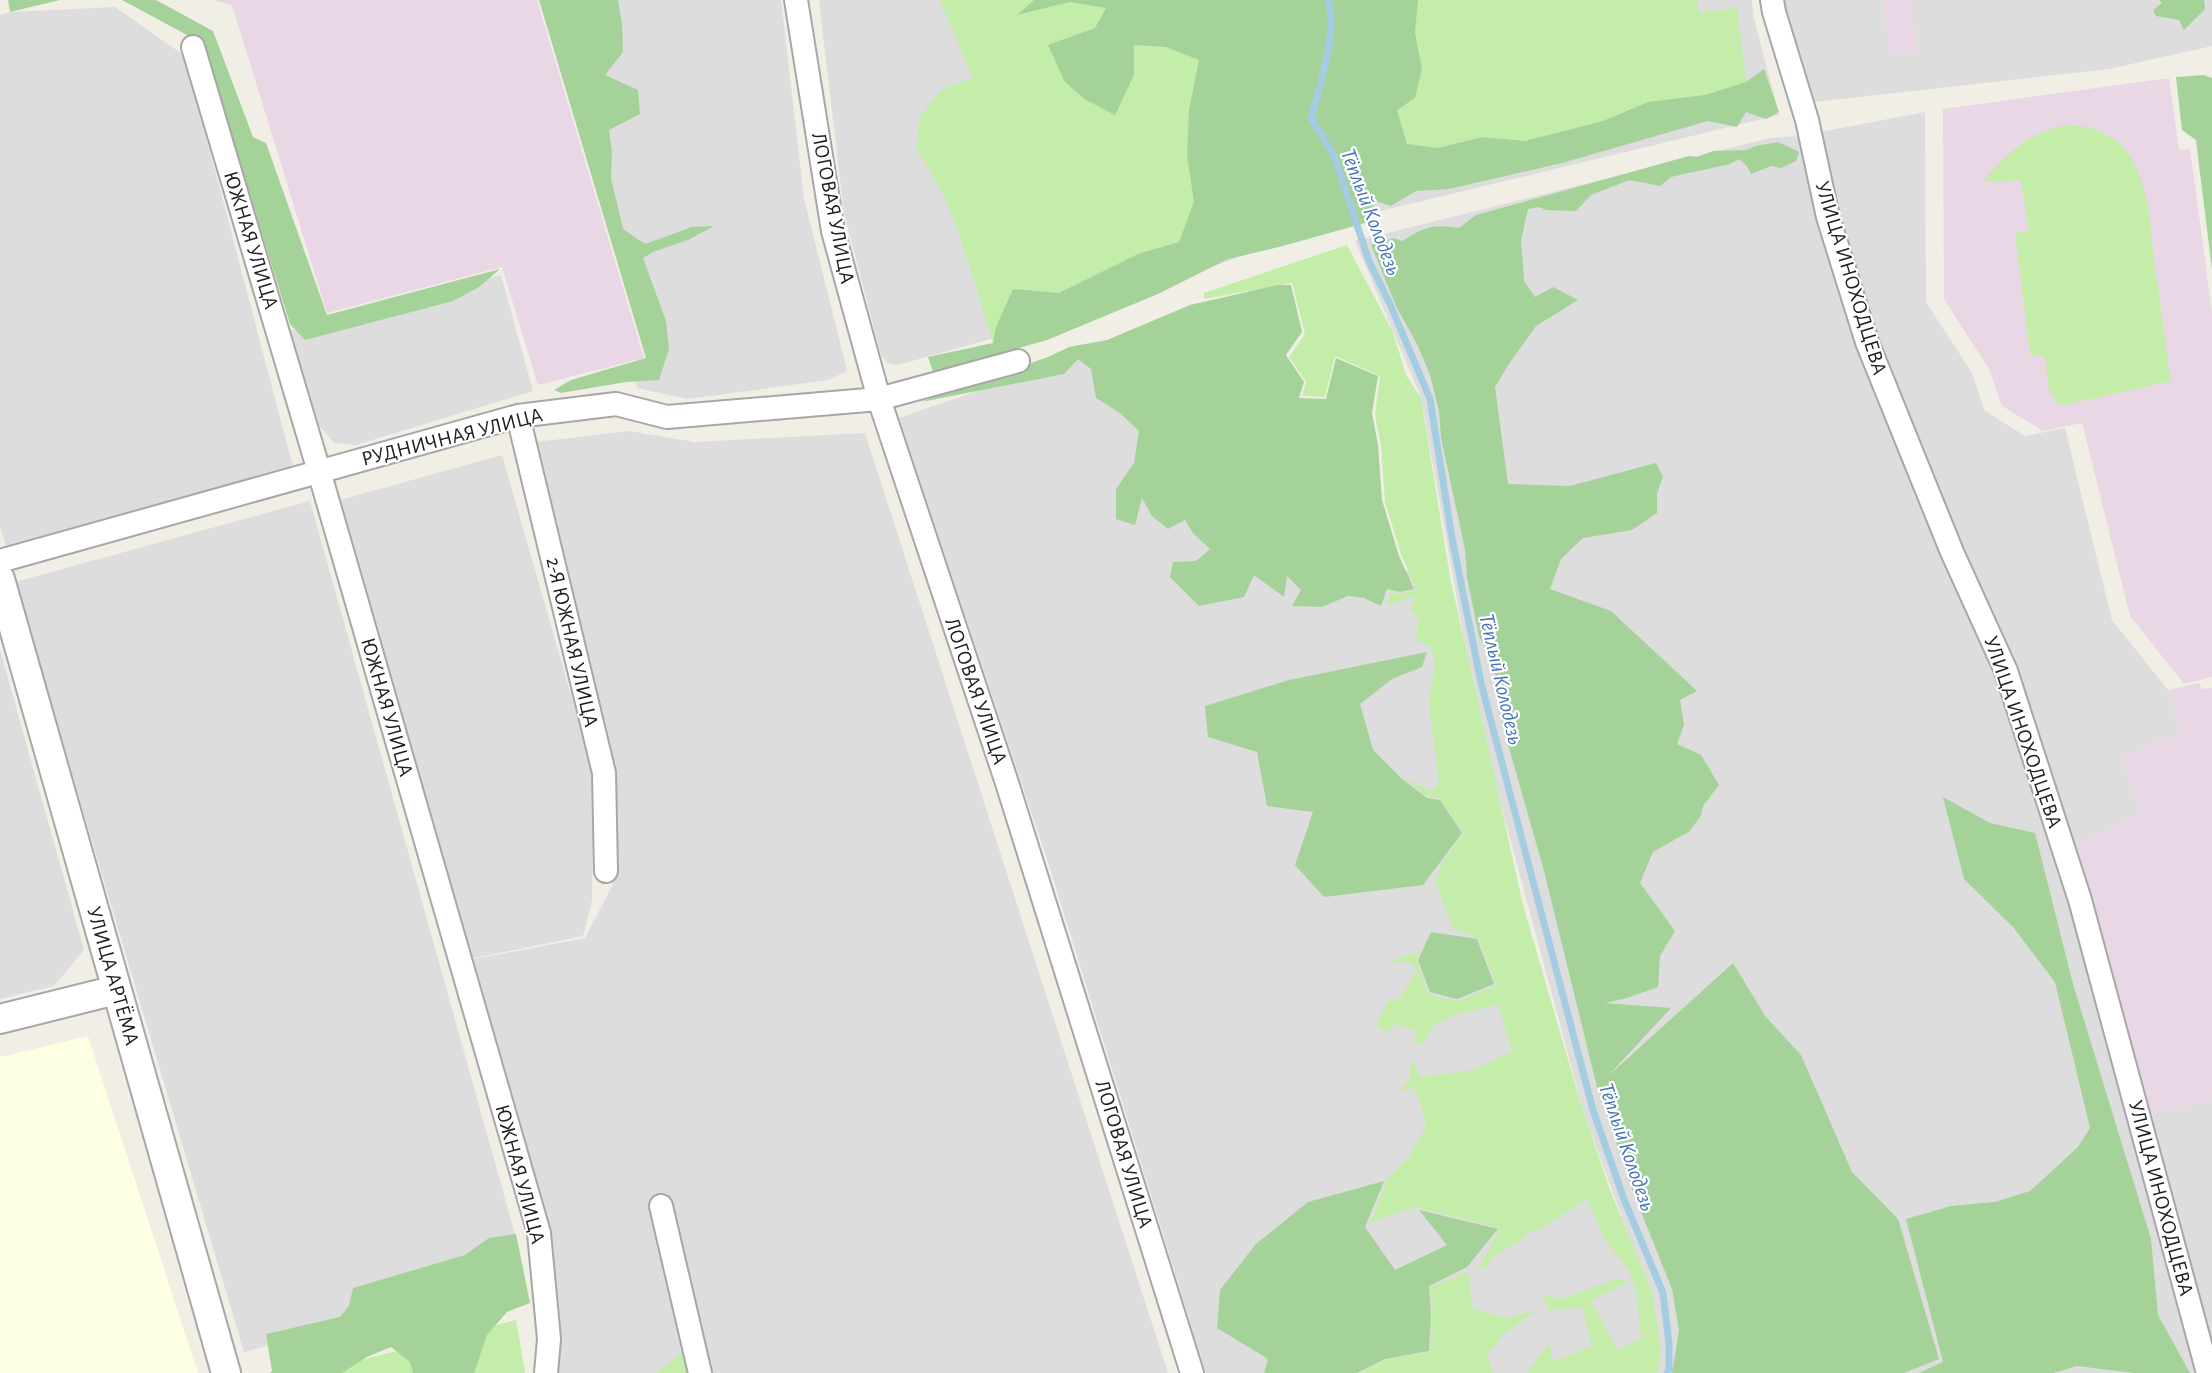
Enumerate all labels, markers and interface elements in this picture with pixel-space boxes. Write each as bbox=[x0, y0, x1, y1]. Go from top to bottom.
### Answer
street label: ЛОГОВАЯ УЛИЦА bbox=[808, 131, 858, 285]
water label: Тёплый Колодезь bbox=[1337, 146, 1405, 279]
street label: ЮЖНАЯ УЛИЦА bbox=[220, 168, 282, 312]
street label: УЛИЦА ИНОХОДЦЕВА bbox=[1812, 179, 1890, 377]
street label: РУДНИЧНАЯ УЛИЦА bbox=[359, 404, 545, 470]
street label: 2-Я ЮЖНАЯ УЛИЦА bbox=[542, 555, 602, 729]
water label: Тёплый Колодезь bbox=[1475, 611, 1527, 747]
street label: ЛОГОВАЯ УЛИЦА bbox=[941, 615, 1011, 767]
street label: УЛИЦА ИНОХОДЦЕВА bbox=[1980, 633, 2066, 831]
street label: ЮЖНАЯ УЛИЦА bbox=[357, 635, 417, 779]
street label: УЛИЦА АРТЁМА bbox=[83, 904, 144, 1048]
street label: ЛОГОВАЯ УЛИЦА bbox=[1092, 1078, 1156, 1230]
water label: Тёплый Колодезь bbox=[1595, 1080, 1659, 1214]
street label: УЛИЦА ИНОХОДЦЕВА bbox=[2125, 1098, 2197, 1298]
street label: ЮЖНАЯ УЛИЦА bbox=[491, 1102, 549, 1246]

